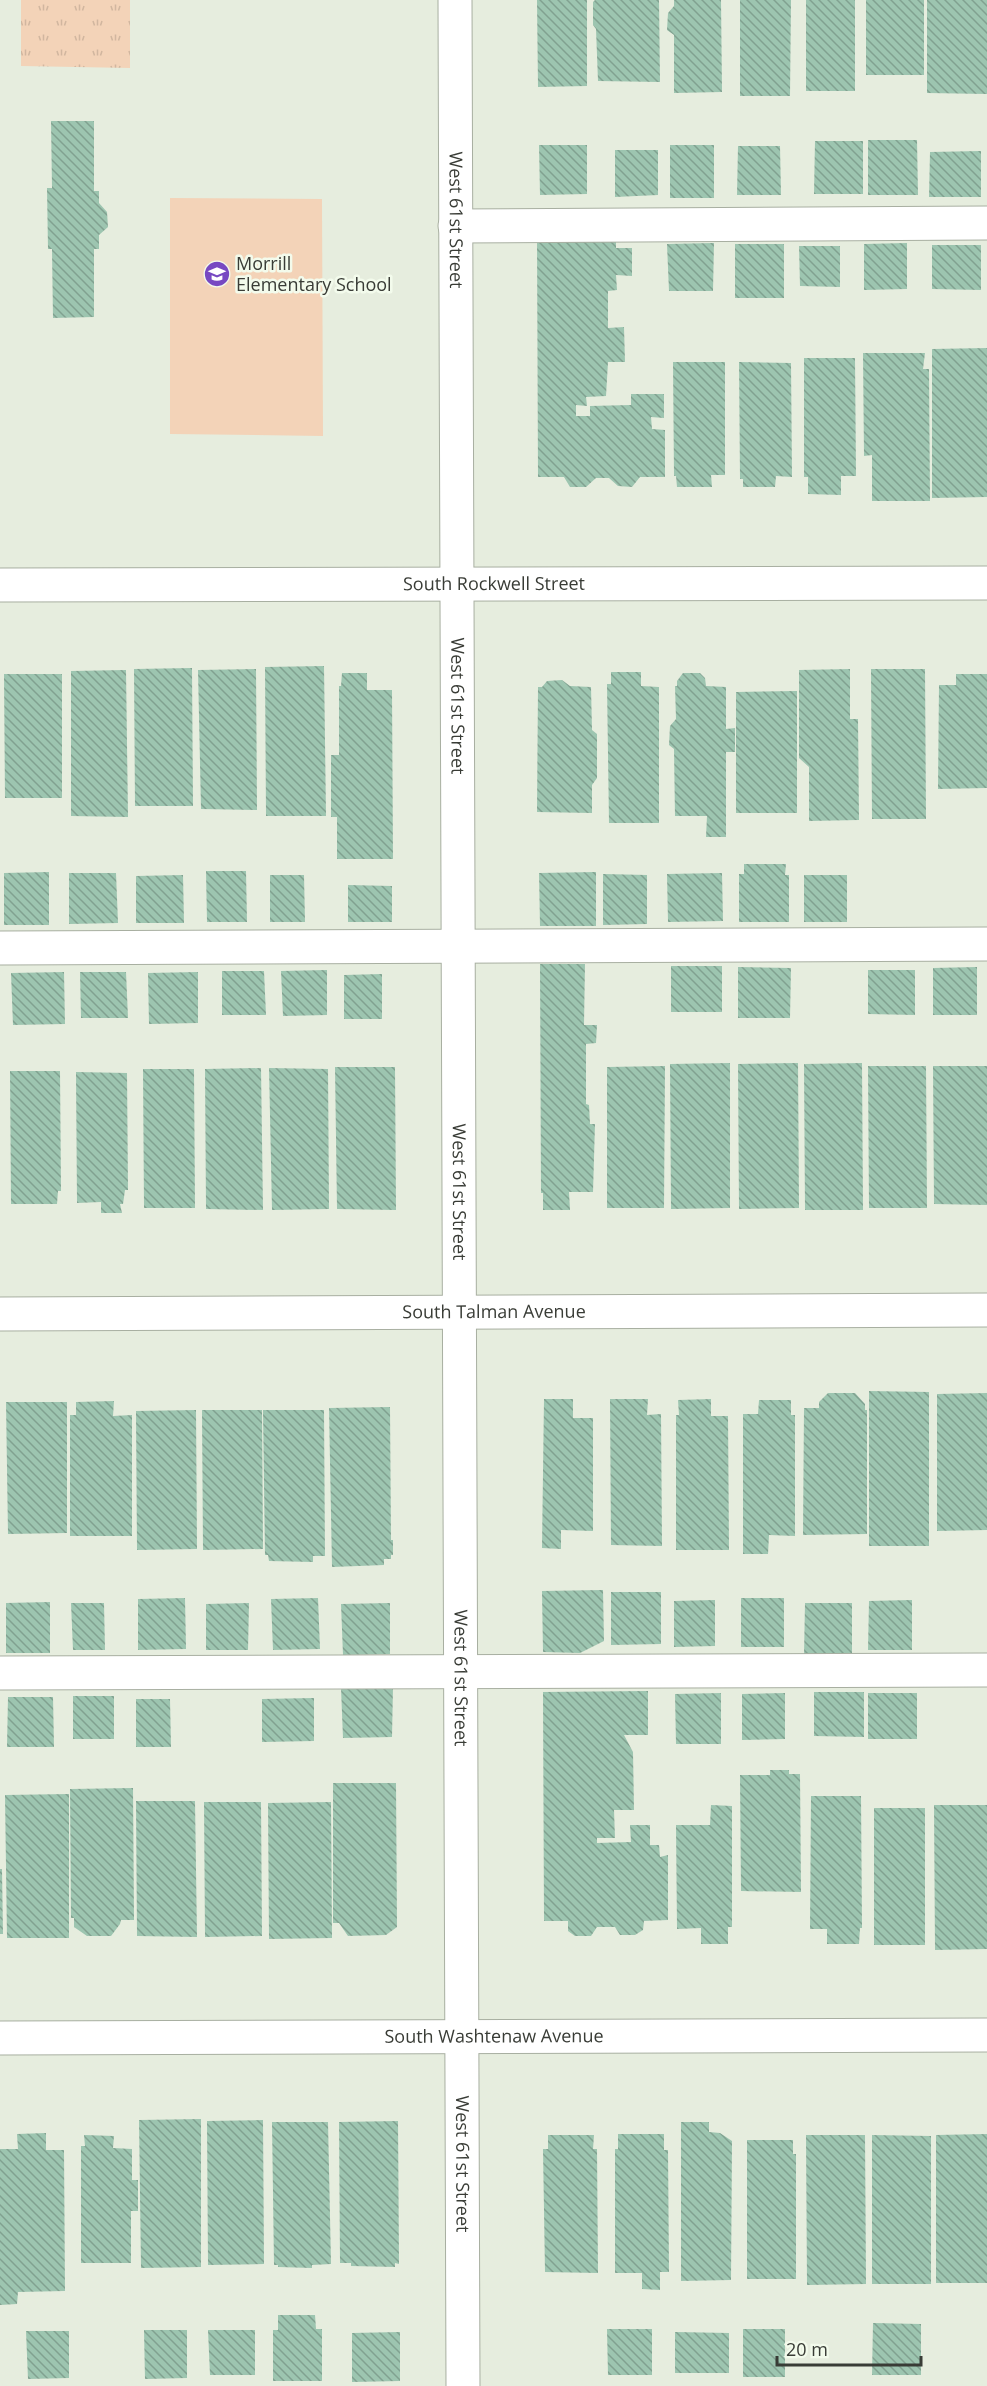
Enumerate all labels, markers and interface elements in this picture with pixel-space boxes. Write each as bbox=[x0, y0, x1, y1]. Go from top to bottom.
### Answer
street label: West 61st Street bbox=[445, 151, 469, 289]
place label: Morrill Elementary School bbox=[236, 251, 392, 296]
school or university icon: Morrill Elementary School bbox=[202, 259, 232, 289]
street label: South Rockwell Street bbox=[403, 571, 585, 595]
street label: West 61st Street bbox=[446, 637, 471, 775]
street label: West 61st Street bbox=[448, 1123, 472, 1261]
street label: South Talman Avenue bbox=[402, 1299, 586, 1323]
street label: West 61st Street bbox=[449, 1609, 474, 1747]
street label: South Washtenaw Avenue bbox=[384, 2023, 604, 2048]
street label: West 61st Street bbox=[451, 2095, 475, 2233]
scale bar bbox=[777, 2329, 921, 2367]
text: 20 m bbox=[786, 2337, 828, 2361]

